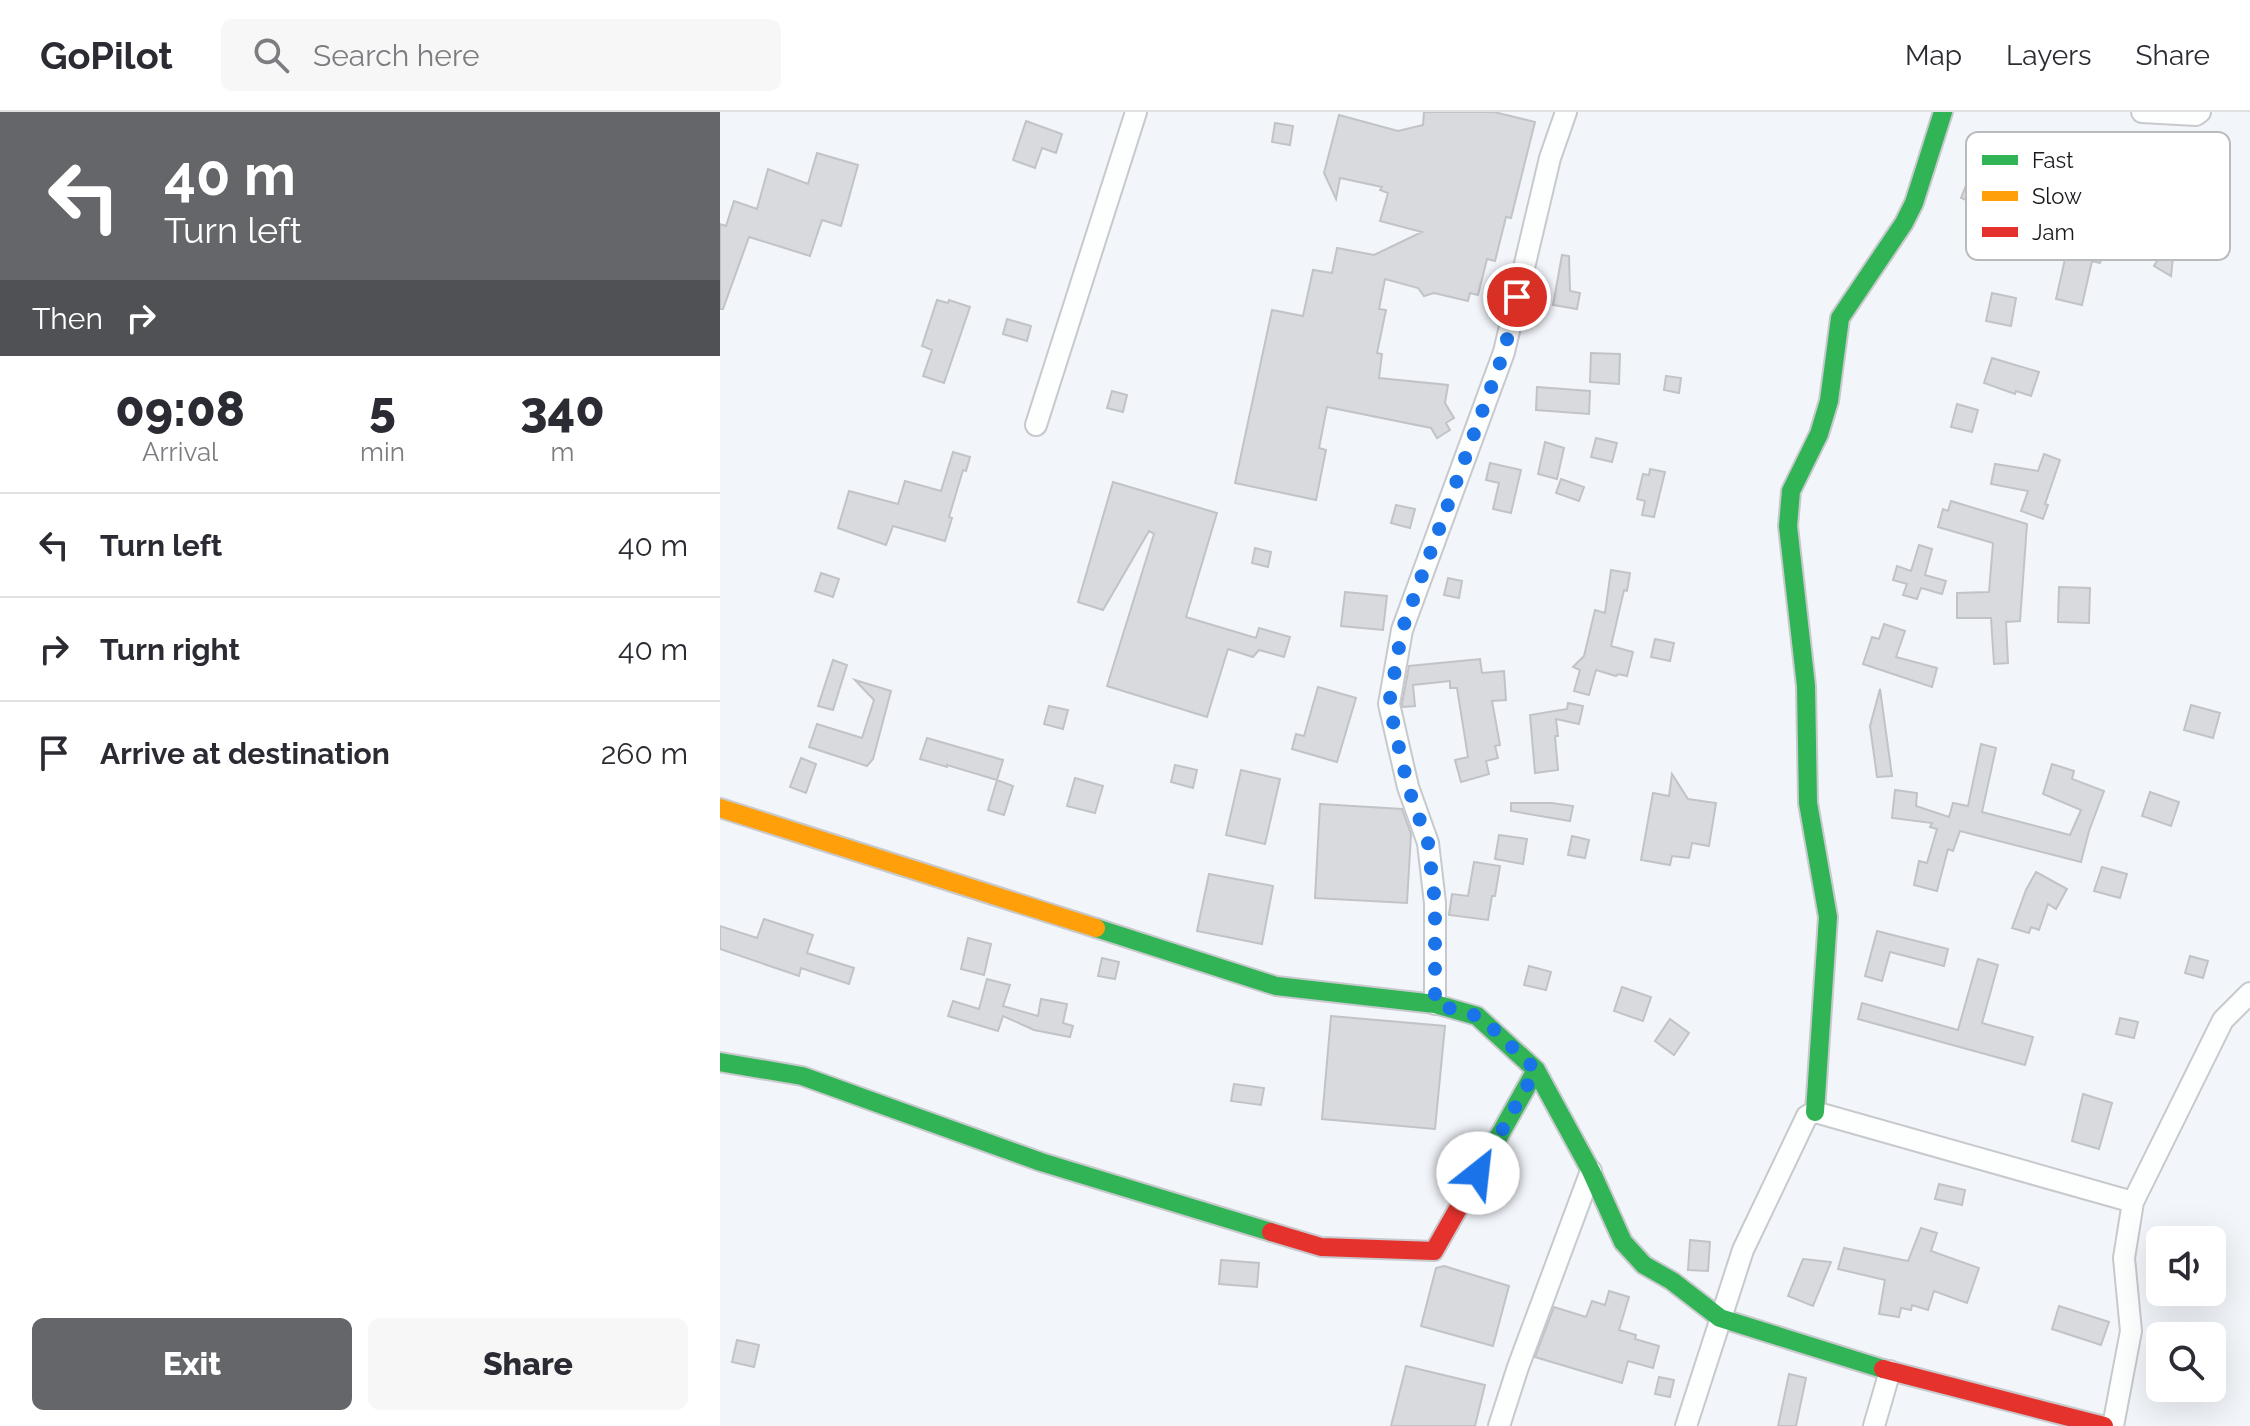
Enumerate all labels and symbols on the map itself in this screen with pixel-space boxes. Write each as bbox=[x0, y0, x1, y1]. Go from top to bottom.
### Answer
legend bbox=[1966, 132, 2230, 260]
text: Fast bbox=[2032, 147, 2074, 173]
text: Slow bbox=[2032, 183, 2082, 209]
text: Jam bbox=[2032, 219, 2075, 245]
pin bbox=[1483, 263, 1551, 331]
position arrow bbox=[1436, 1131, 1520, 1215]

